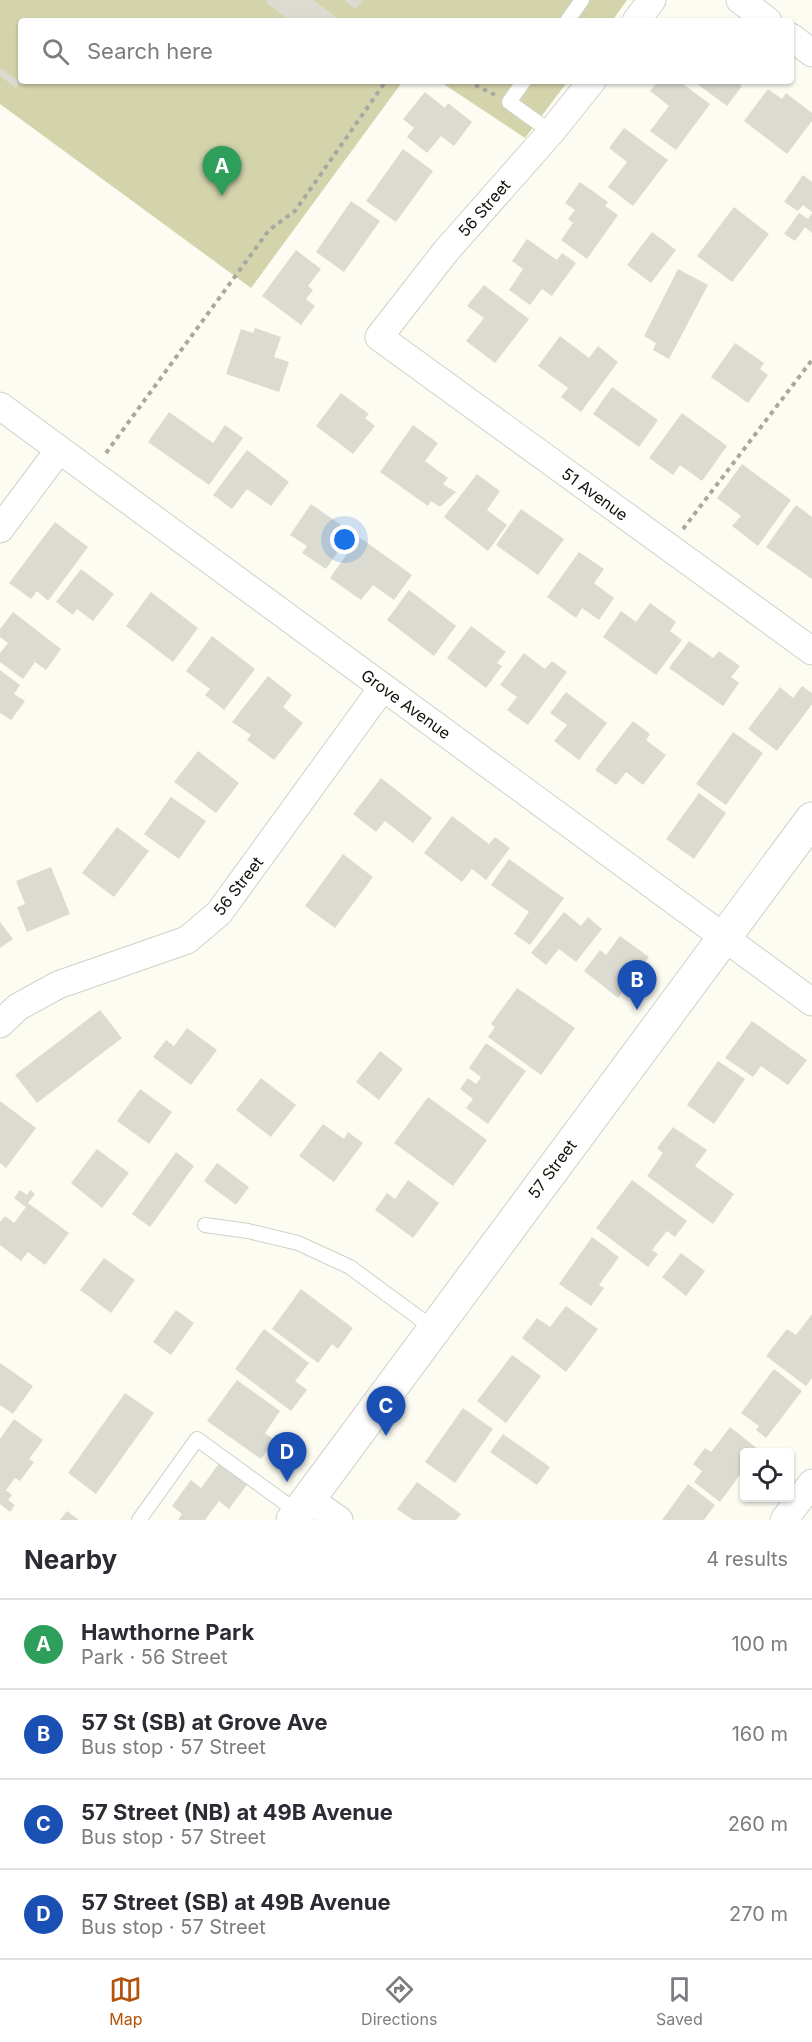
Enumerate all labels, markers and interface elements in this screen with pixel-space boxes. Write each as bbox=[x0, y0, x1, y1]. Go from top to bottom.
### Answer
search box bbox=[18, 18, 794, 84]
icon: search bbox=[39, 35, 72, 68]
text: Search here bbox=[87, 38, 213, 64]
pin: A bbox=[202, 146, 242, 196]
street label: 56 Street bbox=[454, 175, 514, 241]
street label: 51 Avenue bbox=[558, 463, 632, 525]
your location bbox=[330, 525, 359, 554]
street label: Grove Avenue bbox=[357, 665, 455, 743]
street label: 56 Street bbox=[209, 853, 267, 919]
pin: B bbox=[618, 960, 656, 1010]
street label: 57 Street bbox=[523, 1136, 581, 1202]
pin: C bbox=[366, 1386, 406, 1436]
pin: D bbox=[268, 1432, 306, 1482]
map controls bbox=[740, 1448, 794, 1502]
button: locate bbox=[740, 1448, 794, 1502]
text: Nearby bbox=[24, 1544, 117, 1575]
text: 4 results bbox=[706, 1547, 788, 1571]
text: Hawthorne Park bbox=[81, 1619, 254, 1645]
text: A bbox=[36, 1632, 51, 1656]
text: 100 m bbox=[731, 1632, 788, 1656]
text: Park · 56 Street bbox=[81, 1645, 227, 1669]
text: 57 St (SB) at Grove Ave bbox=[81, 1709, 328, 1735]
text: B bbox=[37, 1722, 50, 1746]
text: 160 m bbox=[732, 1722, 788, 1746]
text: Bus stop · 57 Street bbox=[81, 1735, 266, 1759]
text: 57 Street (NB) at 49B Avenue bbox=[81, 1799, 393, 1825]
text: C bbox=[36, 1812, 51, 1836]
text: 260 m bbox=[728, 1812, 788, 1836]
text: Bus stop · 57 Street bbox=[81, 1825, 266, 1849]
text: 57 Street (SB) at 49B Avenue bbox=[81, 1889, 390, 1915]
text: D bbox=[36, 1902, 51, 1926]
text: 270 m bbox=[729, 1902, 788, 1926]
text: Bus stop · 57 Street bbox=[81, 1915, 266, 1939]
tab: Map bbox=[109, 1973, 143, 2029]
tab: Directions bbox=[361, 1973, 437, 2029]
tab: Saved bbox=[656, 1973, 703, 2029]

